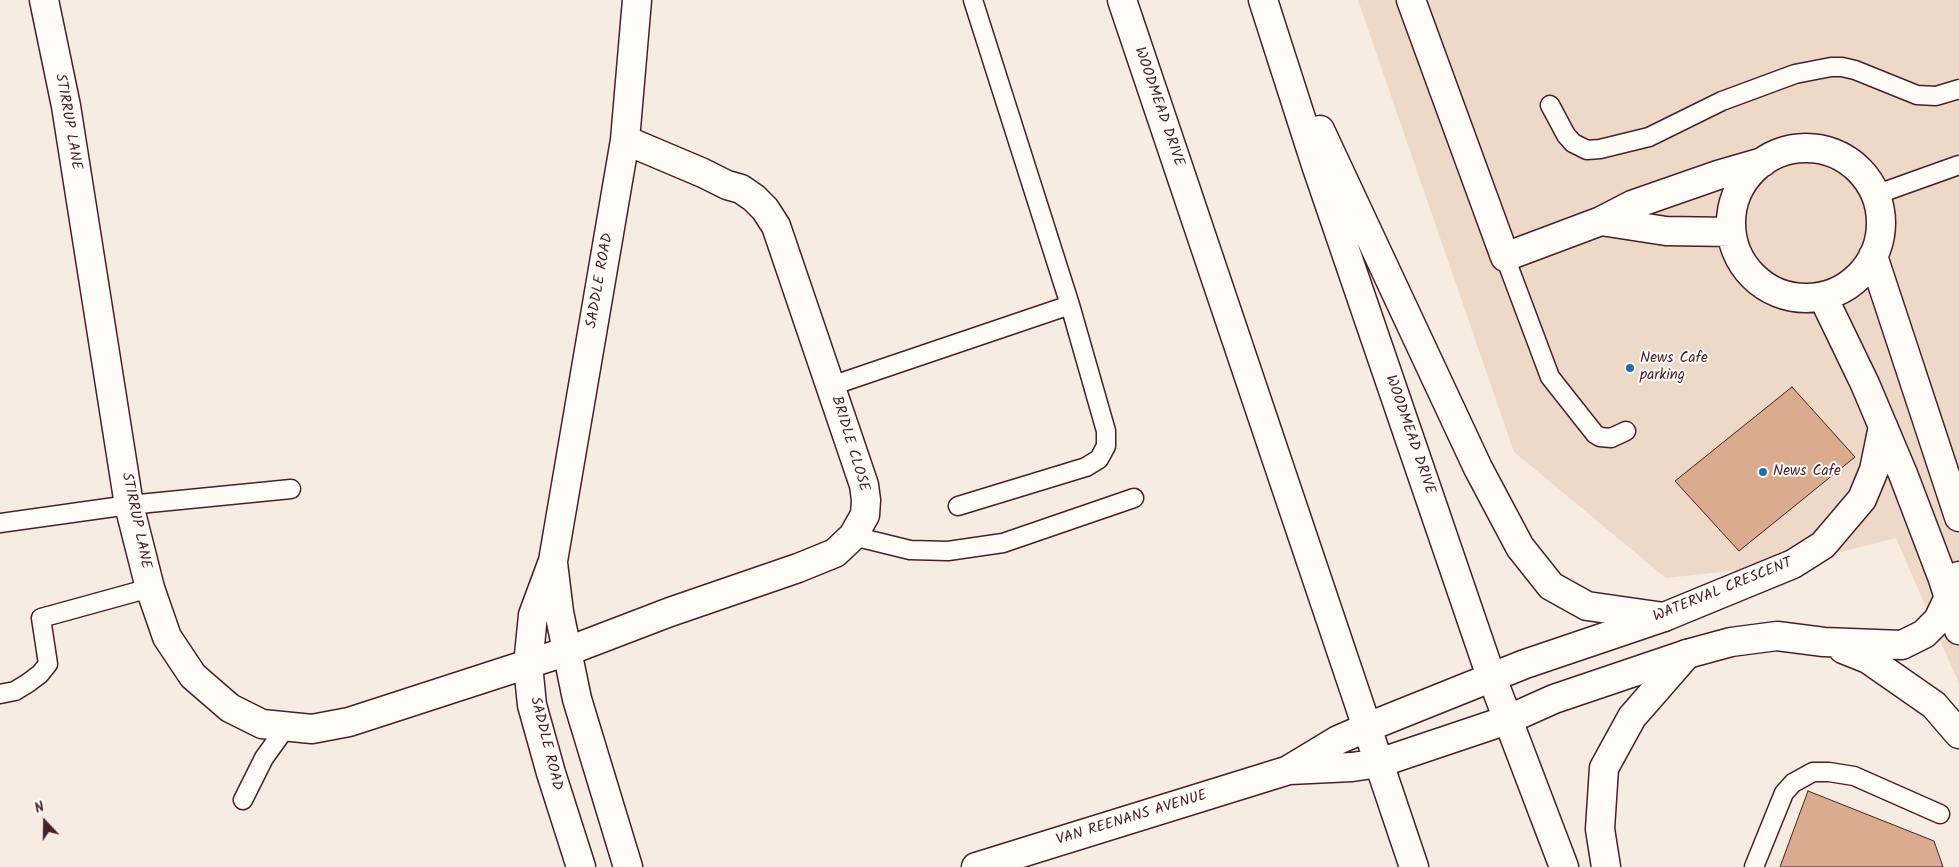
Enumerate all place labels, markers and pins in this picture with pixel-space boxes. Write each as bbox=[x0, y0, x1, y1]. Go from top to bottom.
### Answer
place label: News Cafe parking bbox=[1640, 350, 1708, 385]
marker: News Cafe parking bbox=[1624, 362, 1636, 374]
place label: News Cafe bbox=[1773, 463, 1841, 481]
marker: News Cafe bbox=[1757, 466, 1769, 478]

